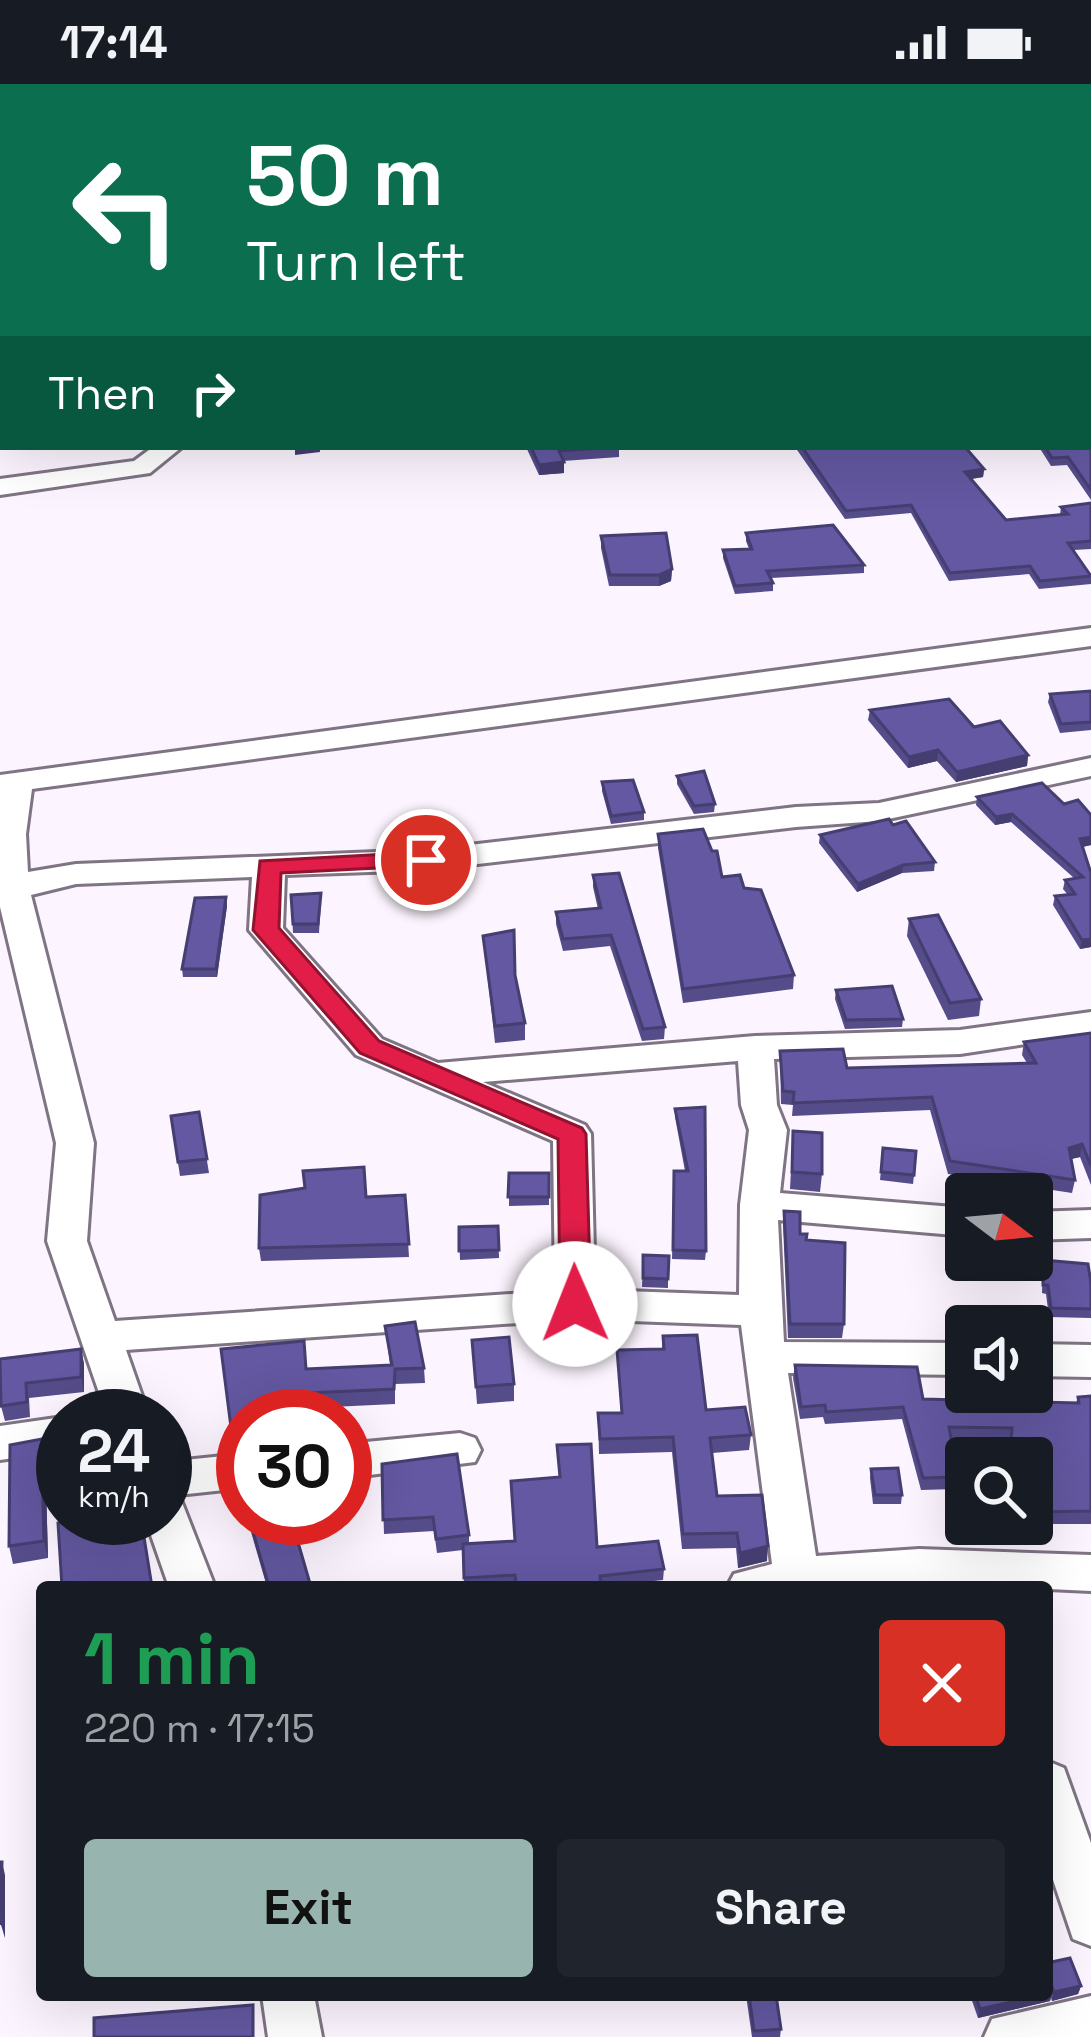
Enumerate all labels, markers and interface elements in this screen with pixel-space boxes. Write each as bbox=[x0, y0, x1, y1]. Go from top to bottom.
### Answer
text: 17:14 bbox=[60, 14, 168, 71]
text: 50 m bbox=[246, 122, 444, 230]
icon: left bbox=[48, 132, 204, 288]
text: Turn left bbox=[246, 227, 466, 296]
icon: right bbox=[180, 360, 246, 426]
text: Then bbox=[48, 365, 156, 422]
pin bbox=[375, 809, 477, 911]
icon: arrive bbox=[393, 827, 459, 893]
north arrow bbox=[945, 1173, 1053, 1281]
map controls bbox=[945, 1173, 1053, 1545]
position arrow bbox=[512, 1241, 638, 1367]
button: sound bbox=[945, 1305, 1053, 1413]
speed limit sign: 30 bbox=[216, 1389, 372, 1545]
text: 24 bbox=[78, 1413, 150, 1490]
button: search bbox=[945, 1437, 1053, 1545]
text: km/h bbox=[78, 1477, 150, 1516]
text: 1 min bbox=[84, 1613, 260, 1705]
button: close bbox=[879, 1620, 1005, 1746]
text: 220 m · 17:15 bbox=[84, 1704, 315, 1753]
button: Exit bbox=[84, 1839, 533, 1977]
button: Share bbox=[557, 1839, 1005, 1977]

